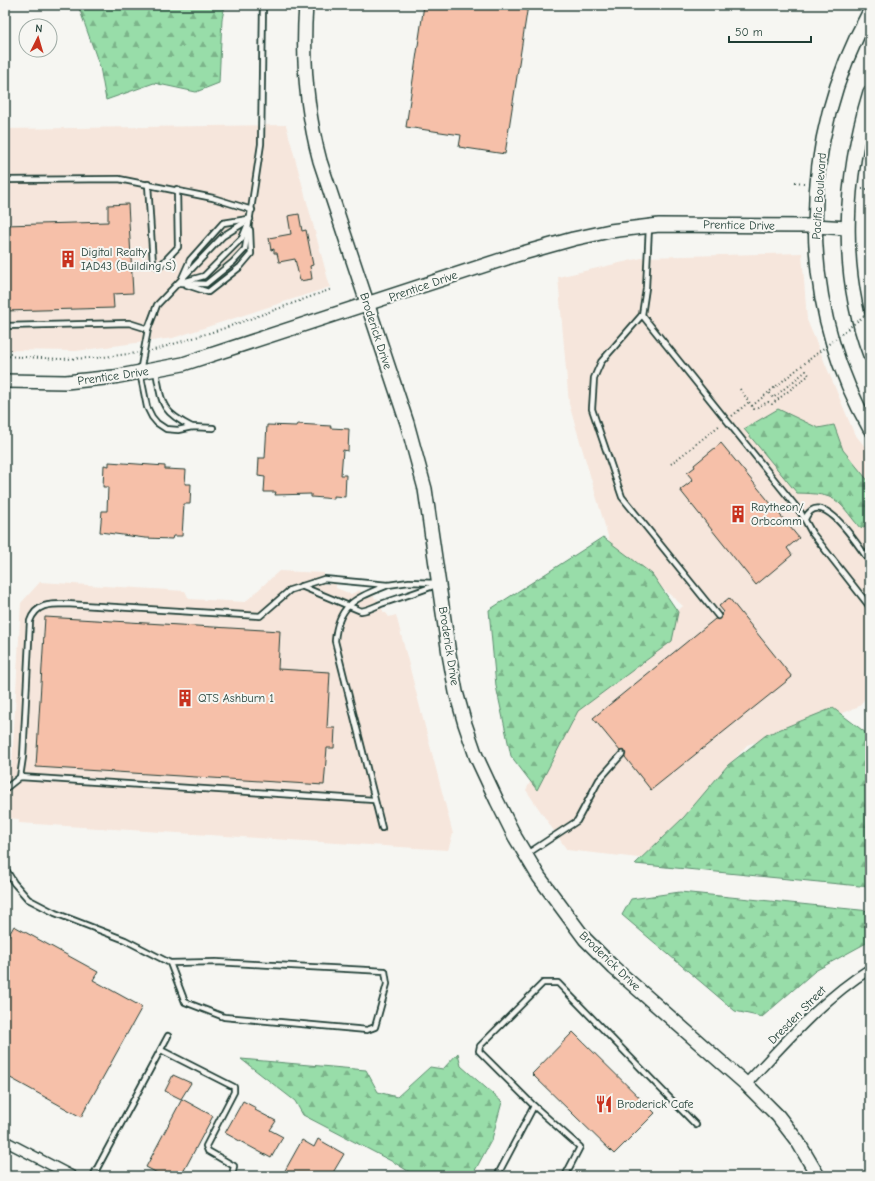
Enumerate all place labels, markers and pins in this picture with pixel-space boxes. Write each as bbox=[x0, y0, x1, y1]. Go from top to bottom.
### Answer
place label: Digital Realty IAD43 (Building S) bbox=[81, 245, 176, 273]
building icon: Digital Realty IAD43 (Building S) bbox=[58, 249, 78, 269]
place label: Raytheon/ Orbcomm bbox=[751, 500, 804, 528]
building icon: Raytheon/ Orbcomm bbox=[728, 504, 748, 524]
building icon: QTS Ashburn 1 bbox=[175, 688, 195, 708]
place label: QTS Ashburn 1 bbox=[198, 691, 274, 705]
restaurant icon: Broderick Cafe bbox=[594, 1094, 614, 1114]
place label: Broderick Cafe bbox=[617, 1097, 694, 1111]

